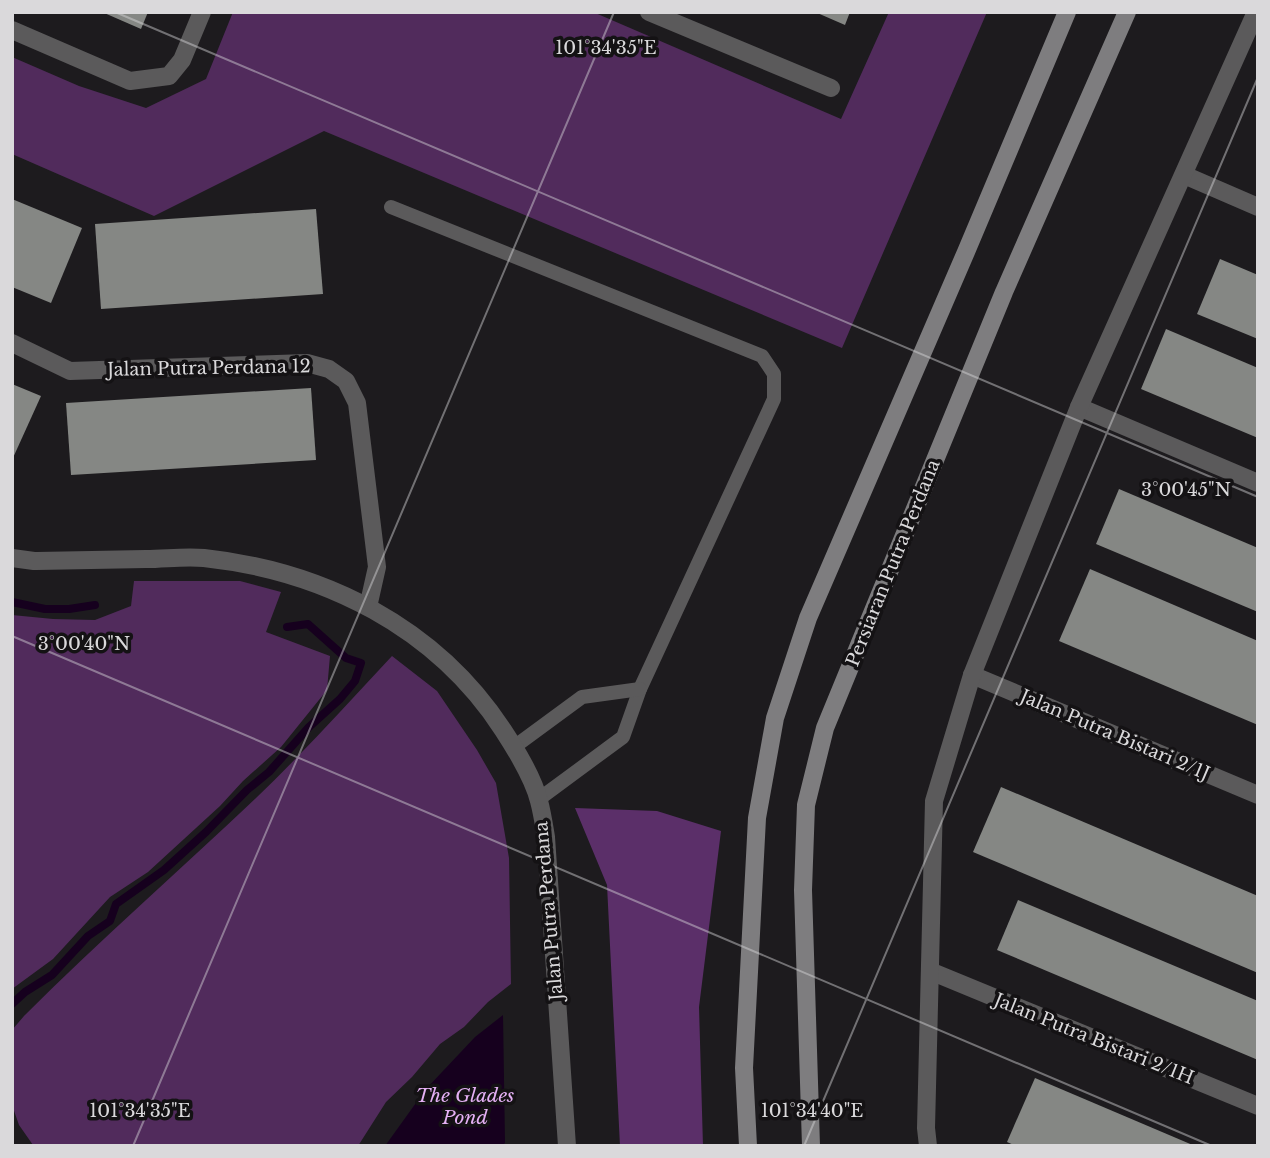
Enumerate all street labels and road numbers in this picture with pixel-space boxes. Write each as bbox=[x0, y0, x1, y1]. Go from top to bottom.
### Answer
street label: Jalan Putra Perdana 12 bbox=[105, 355, 311, 381]
street label: Persiaran Putra Perdana bbox=[841, 456, 945, 670]
street label: Jalan Putra Bistari 2/1J bbox=[1015, 684, 1213, 785]
street label: Jalan Putra Perdana bbox=[530, 821, 568, 1003]
street label: Jalan Putra Bistari 2/1H bbox=[989, 988, 1197, 1089]

